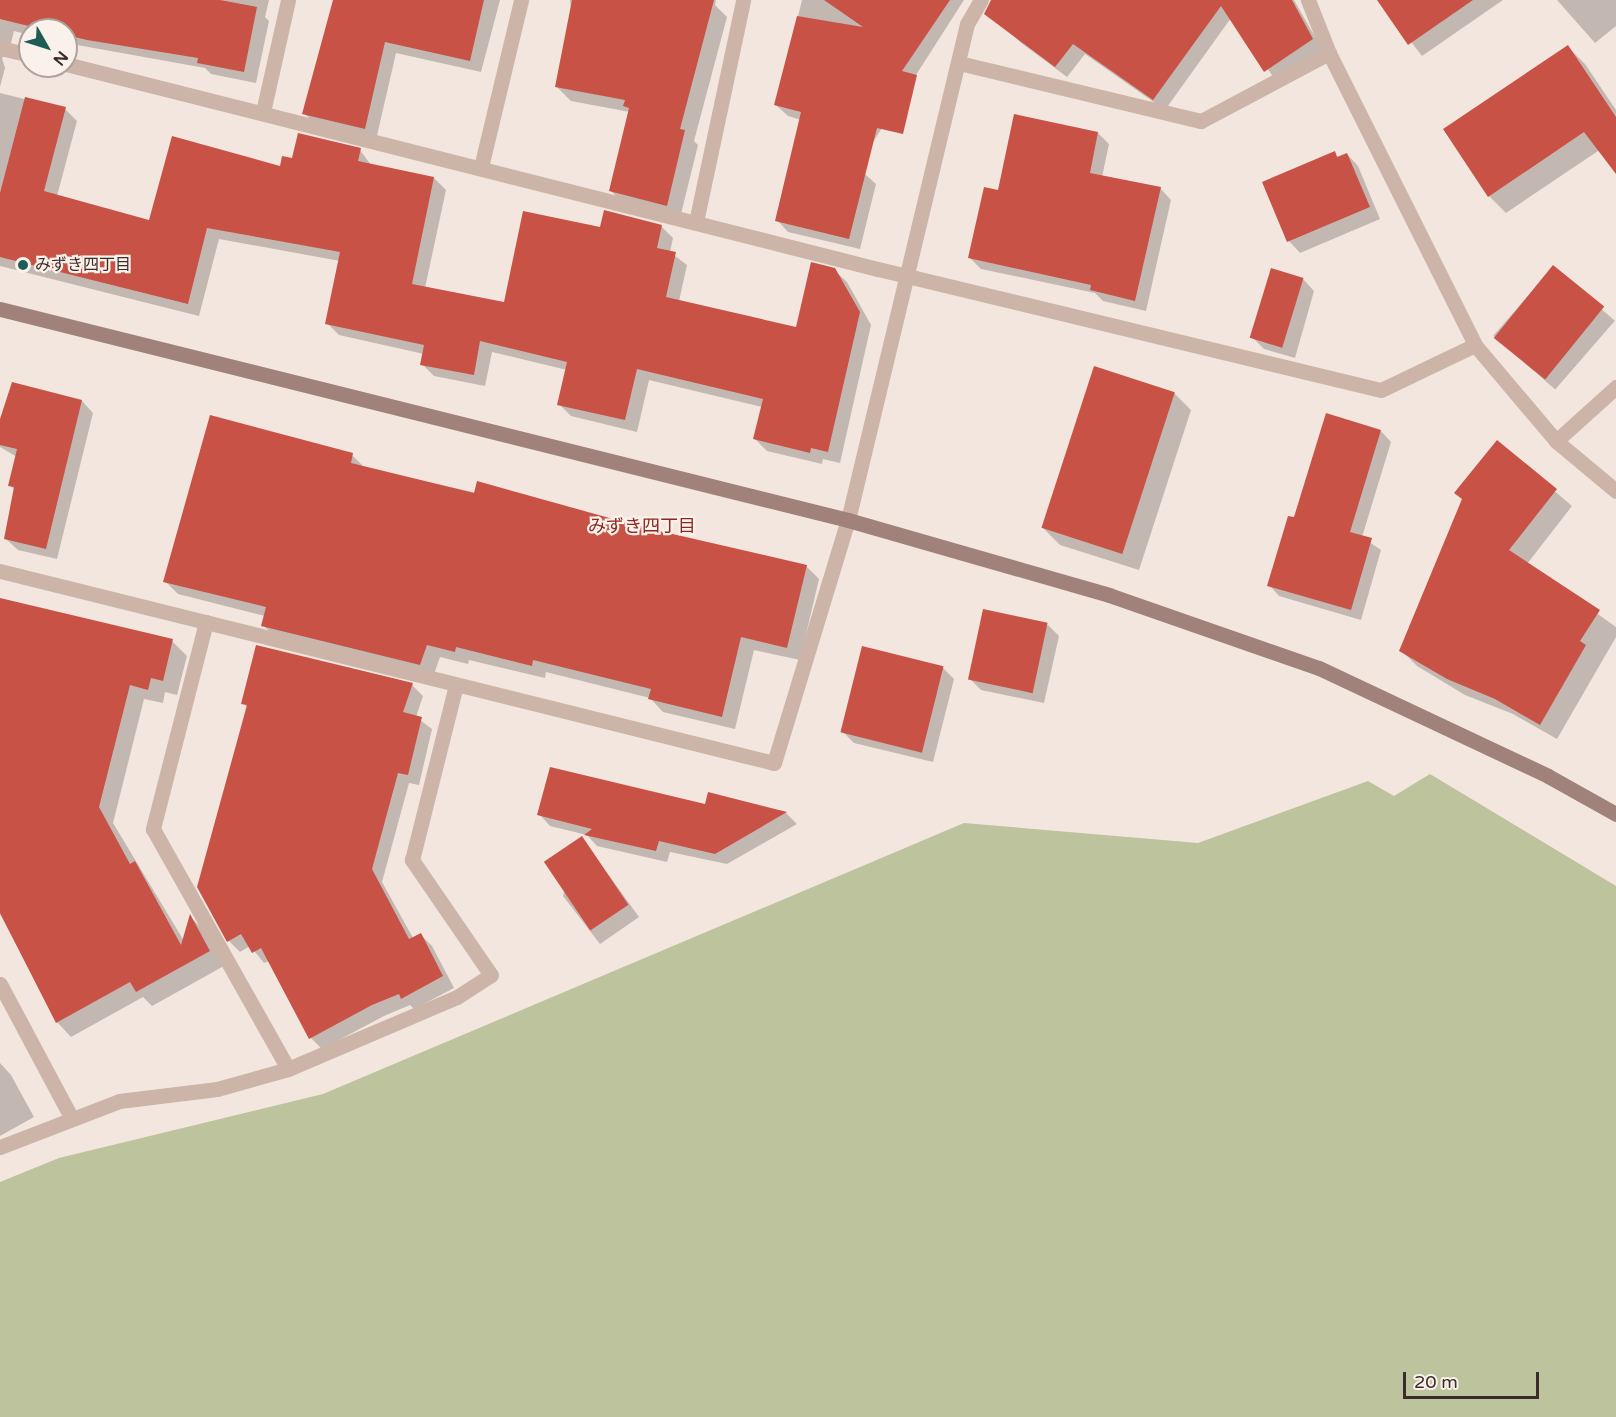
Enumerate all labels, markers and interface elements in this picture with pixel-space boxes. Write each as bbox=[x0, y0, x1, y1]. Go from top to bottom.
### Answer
north arrow bbox=[18, 18, 78, 78]
text: N bbox=[49, 47, 72, 69]
place label: みずき四丁目 bbox=[35, 255, 131, 275]
marker: みずき四丁目 bbox=[16, 258, 30, 272]
district label: みずき四丁目 bbox=[588, 515, 696, 537]
scale bar bbox=[1406, 1360, 1542, 1398]
text: 20 m bbox=[1414, 1371, 1458, 1393]

